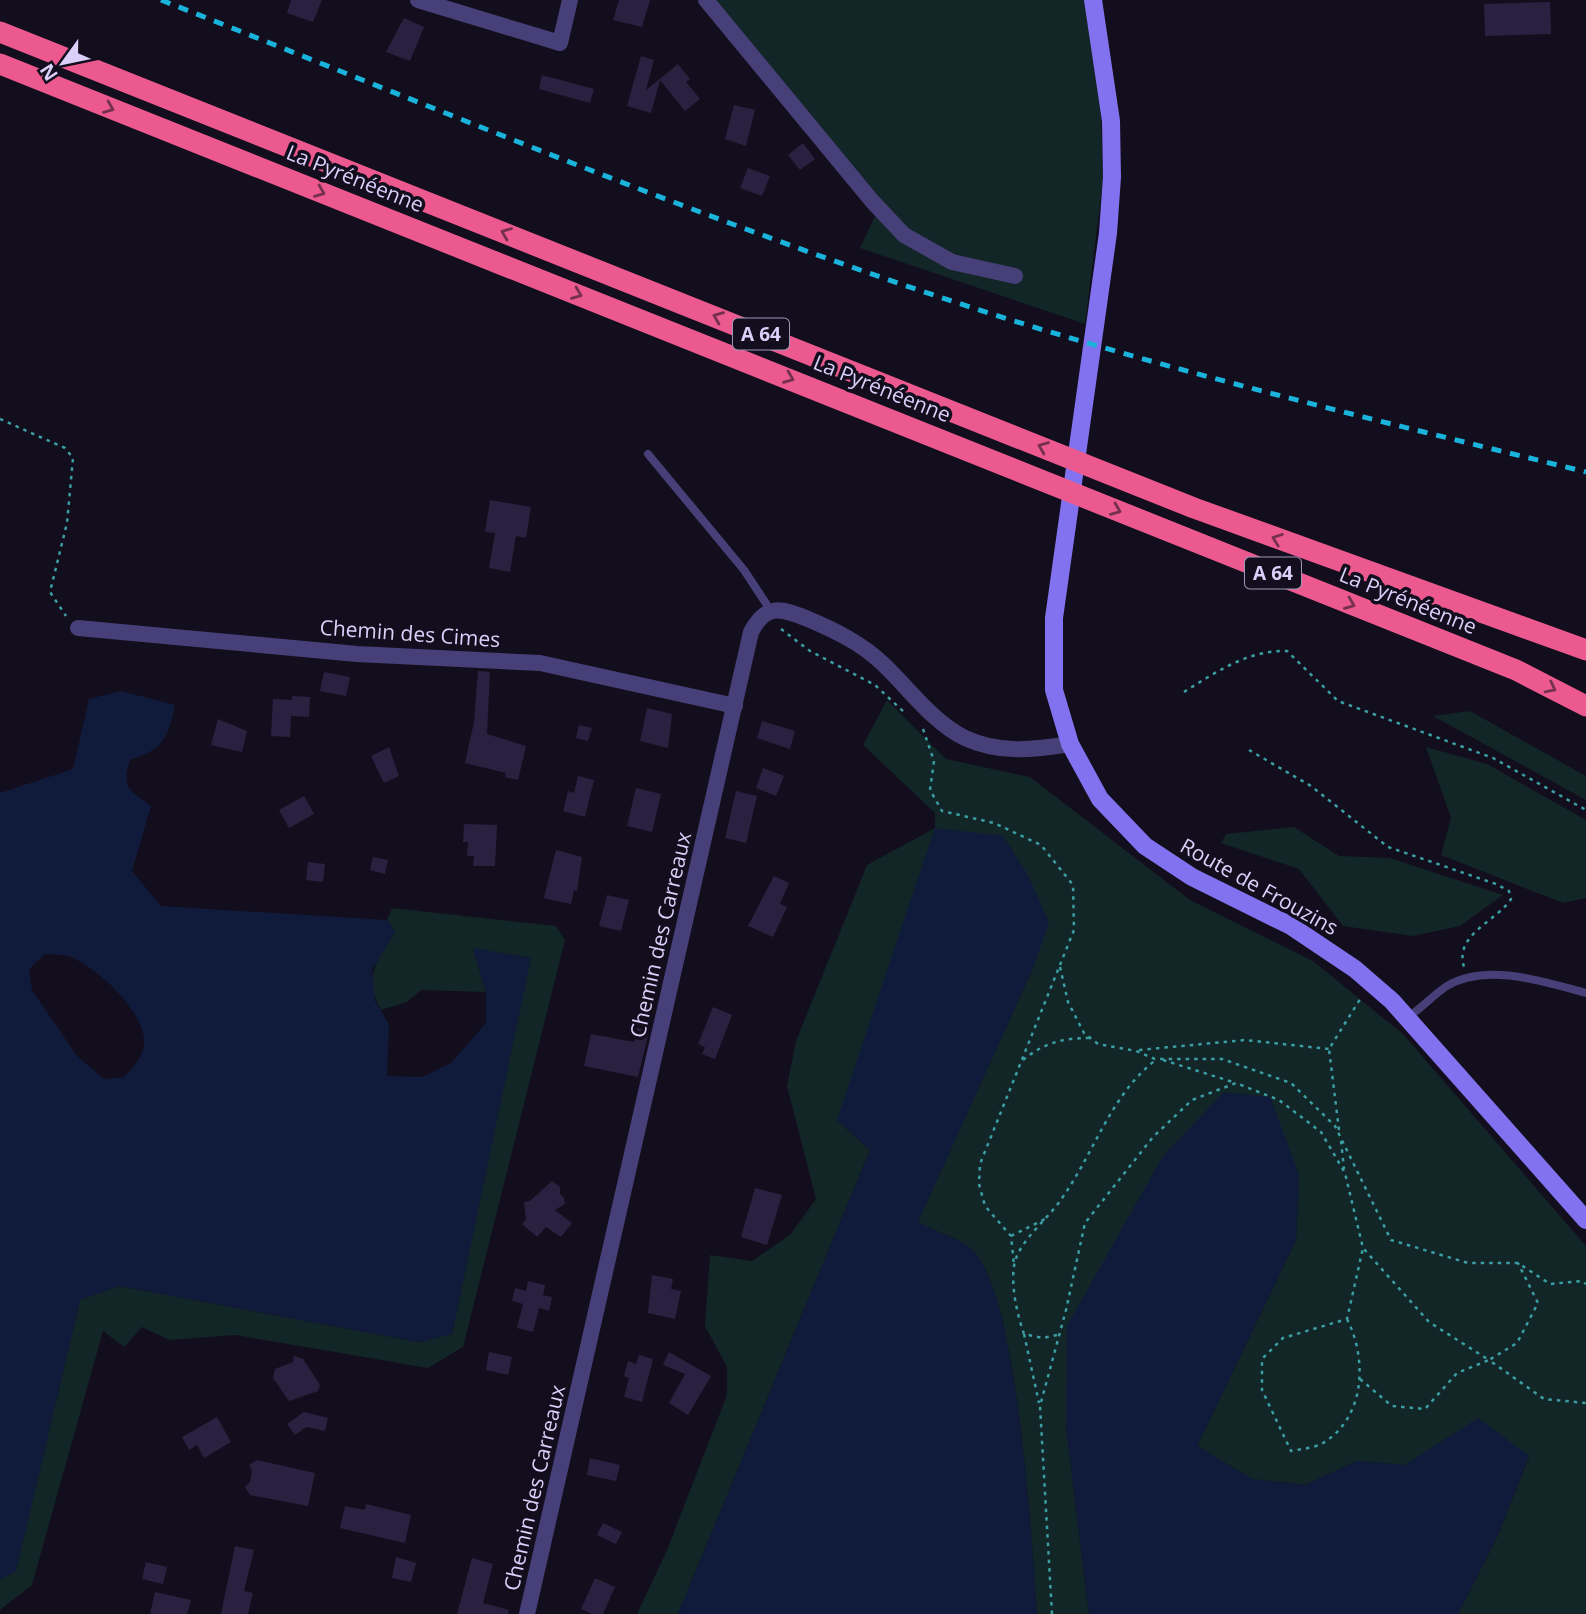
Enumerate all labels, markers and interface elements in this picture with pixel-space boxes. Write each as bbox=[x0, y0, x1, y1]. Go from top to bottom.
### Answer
north arrow bbox=[28, 28, 98, 98]
text: N bbox=[34, 59, 64, 86]
one-way arrow bbox=[102, 99, 114, 113]
street label: La Pyrénéenne bbox=[283, 138, 428, 218]
one-way arrow bbox=[314, 183, 326, 197]
one-way arrow bbox=[501, 227, 513, 241]
one-way arrow bbox=[571, 286, 583, 300]
one-way arrow bbox=[712, 311, 725, 325]
road number: A 64 bbox=[733, 318, 789, 350]
street label: La Pyrénéenne bbox=[810, 348, 955, 428]
one-way arrow bbox=[782, 370, 794, 384]
one-way arrow bbox=[1037, 441, 1049, 455]
one-way arrow bbox=[1110, 501, 1122, 515]
one-way arrow bbox=[1272, 533, 1284, 547]
road number: A 64 bbox=[1245, 558, 1301, 588]
street label: La Pyrénéenne bbox=[1336, 560, 1481, 640]
one-way arrow bbox=[1344, 595, 1356, 609]
street label: Chemin des Cimes bbox=[319, 613, 501, 653]
one-way arrow bbox=[1544, 680, 1556, 694]
street label: Chemin des Carreaux bbox=[623, 829, 697, 1040]
street label: Route de Frouzins bbox=[1176, 831, 1343, 941]
street label: Chemin des Carreaux bbox=[497, 1382, 571, 1593]

